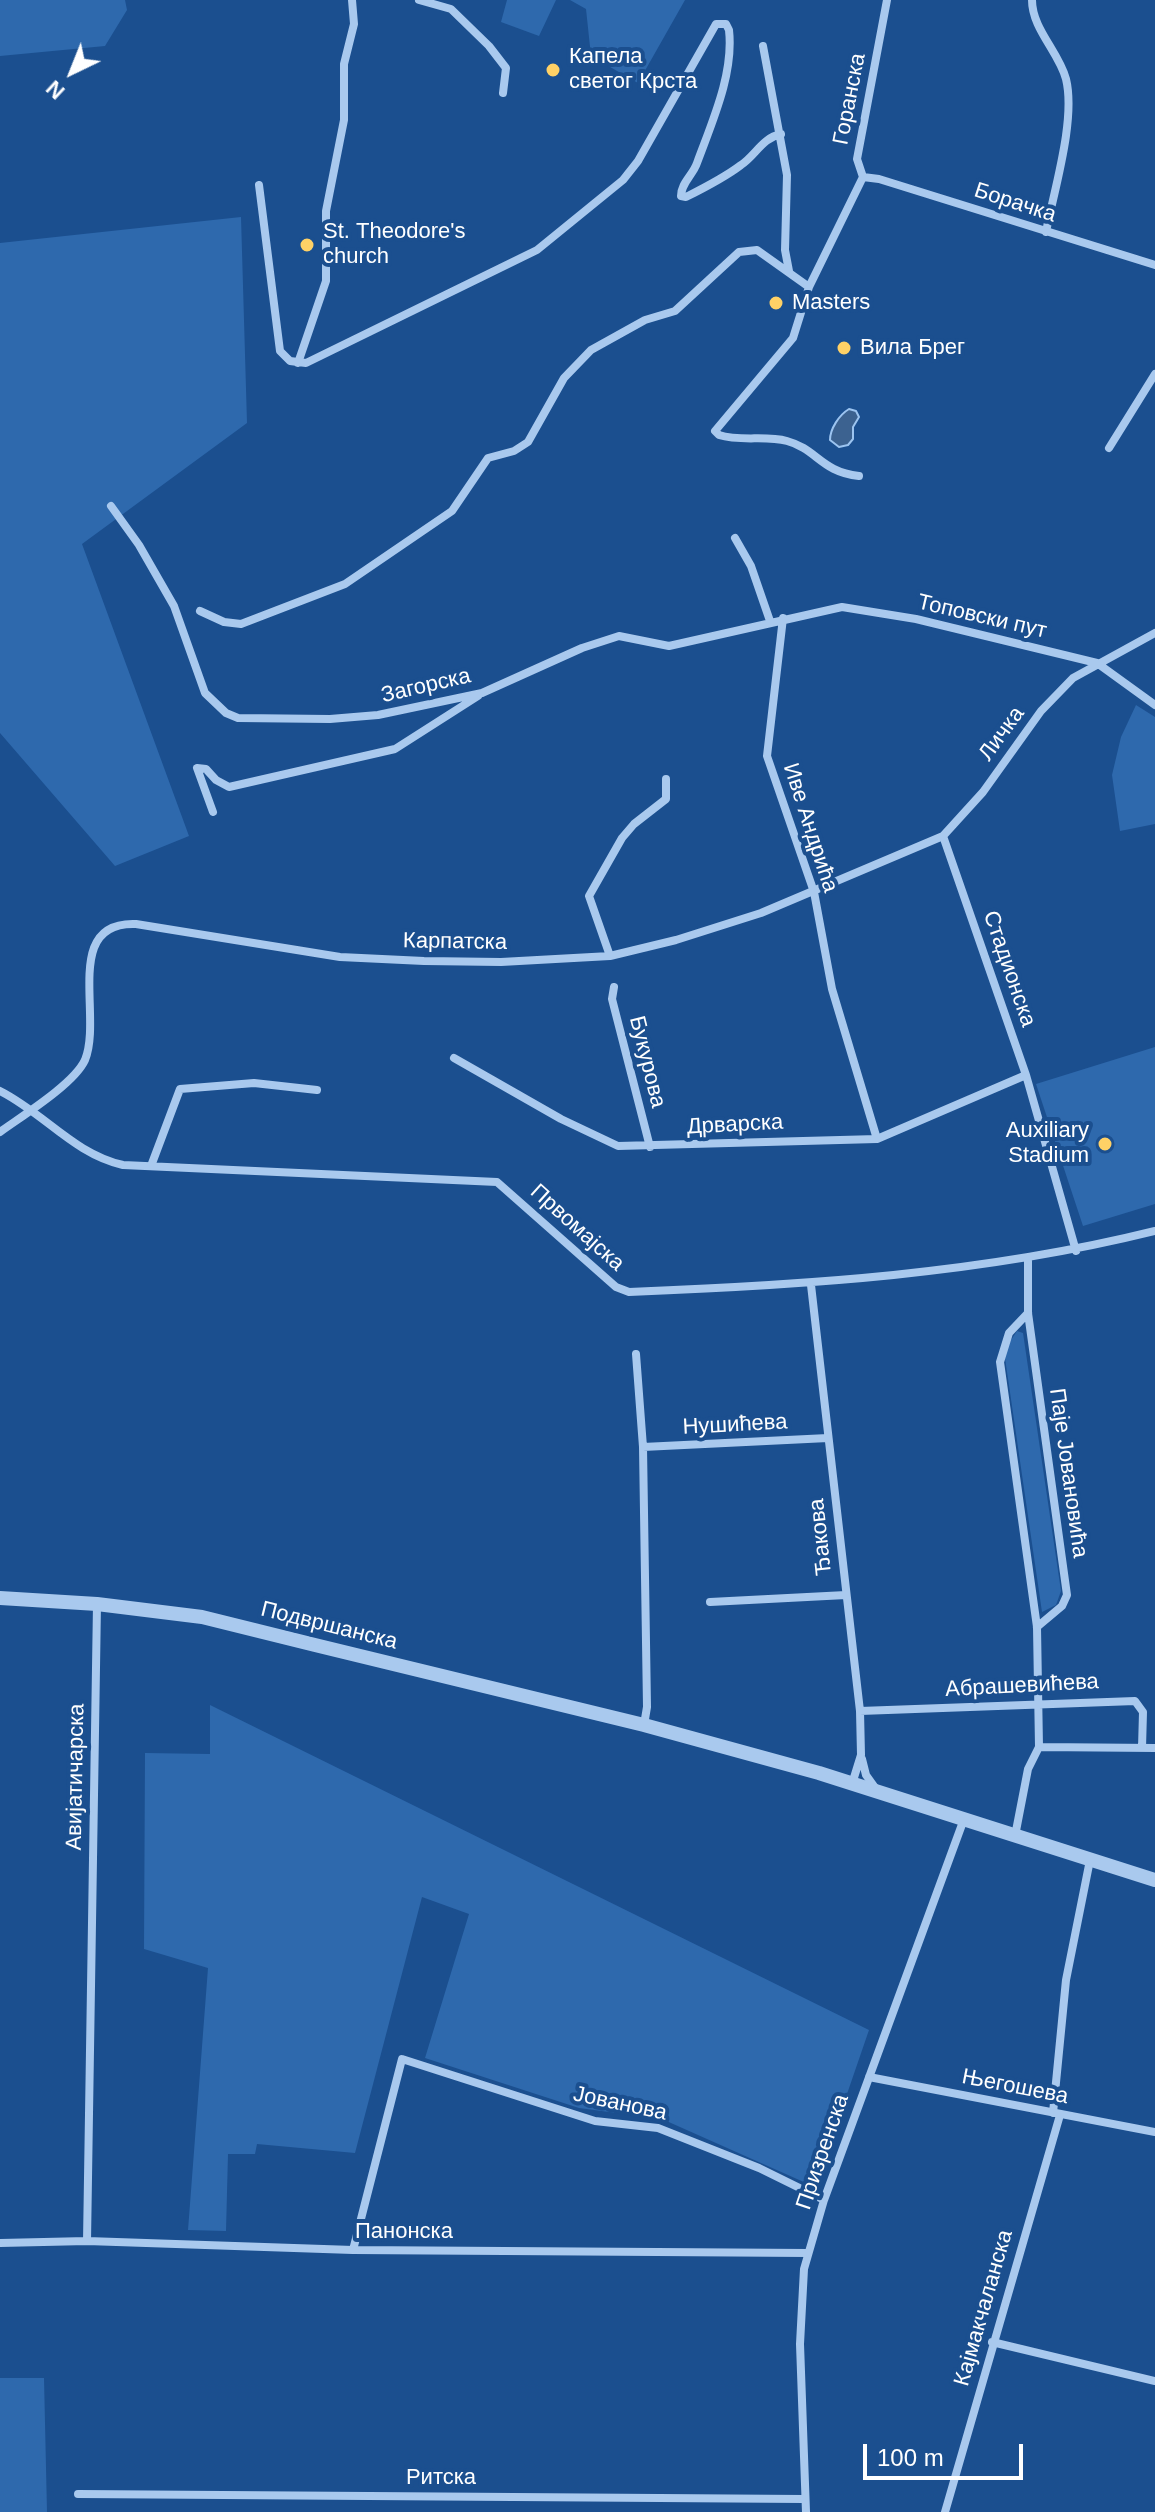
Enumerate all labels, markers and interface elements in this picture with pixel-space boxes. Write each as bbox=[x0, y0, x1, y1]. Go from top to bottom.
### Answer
north arrow bbox=[32, 32, 112, 112]
place label: Капела светог Крста bbox=[569, 44, 697, 96]
street label: Горанска bbox=[828, 51, 872, 147]
marker: Капела светог Крста bbox=[544, 61, 562, 79]
text: N bbox=[41, 75, 70, 104]
street label: Борачка bbox=[971, 177, 1059, 229]
place label: St. Theodore's church bbox=[323, 219, 465, 270]
marker: St. Theodore's church bbox=[298, 236, 316, 254]
place label: Masters bbox=[792, 290, 870, 316]
marker: Masters bbox=[767, 294, 785, 312]
place label: Вила Брег bbox=[860, 335, 965, 361]
marker: Вила Брег bbox=[835, 339, 853, 357]
street label: Топовски пут bbox=[915, 589, 1049, 645]
street label: Загорска bbox=[379, 663, 473, 709]
street label: Личка bbox=[974, 702, 1030, 766]
street label: Иве Андрића bbox=[777, 760, 843, 896]
street label: Стадионска bbox=[977, 908, 1041, 1030]
street label: Карпатска bbox=[403, 928, 507, 956]
street label: Букурова bbox=[623, 1013, 671, 1111]
street label: Дрварска bbox=[686, 1109, 784, 1141]
place label: Auxiliary Stadium bbox=[1006, 1118, 1089, 1170]
marker: Auxiliary Stadium bbox=[1096, 1135, 1114, 1153]
street label: Првомајска bbox=[525, 1179, 629, 1277]
street label: Паје Јовановића bbox=[1043, 1386, 1093, 1560]
street label: Нушићева bbox=[682, 1409, 788, 1441]
street label: Ђакова bbox=[804, 1497, 838, 1577]
street label: Подвршанска bbox=[258, 1596, 400, 1656]
street label: Абрашевићева bbox=[945, 1669, 1099, 1703]
street label: Авијатичарска bbox=[62, 1703, 90, 1851]
street label: Његошева bbox=[960, 2064, 1070, 2110]
street label: Јованова bbox=[571, 2081, 669, 2127]
street label: Призренска bbox=[791, 2091, 855, 2213]
street label: Панонска bbox=[355, 2219, 453, 2245]
street label: Кајмакчаланска bbox=[949, 2227, 1019, 2389]
scale bar bbox=[867, 2428, 1027, 2478]
text: 100 m bbox=[877, 2444, 944, 2471]
street label: Ритска bbox=[406, 2465, 476, 2491]

